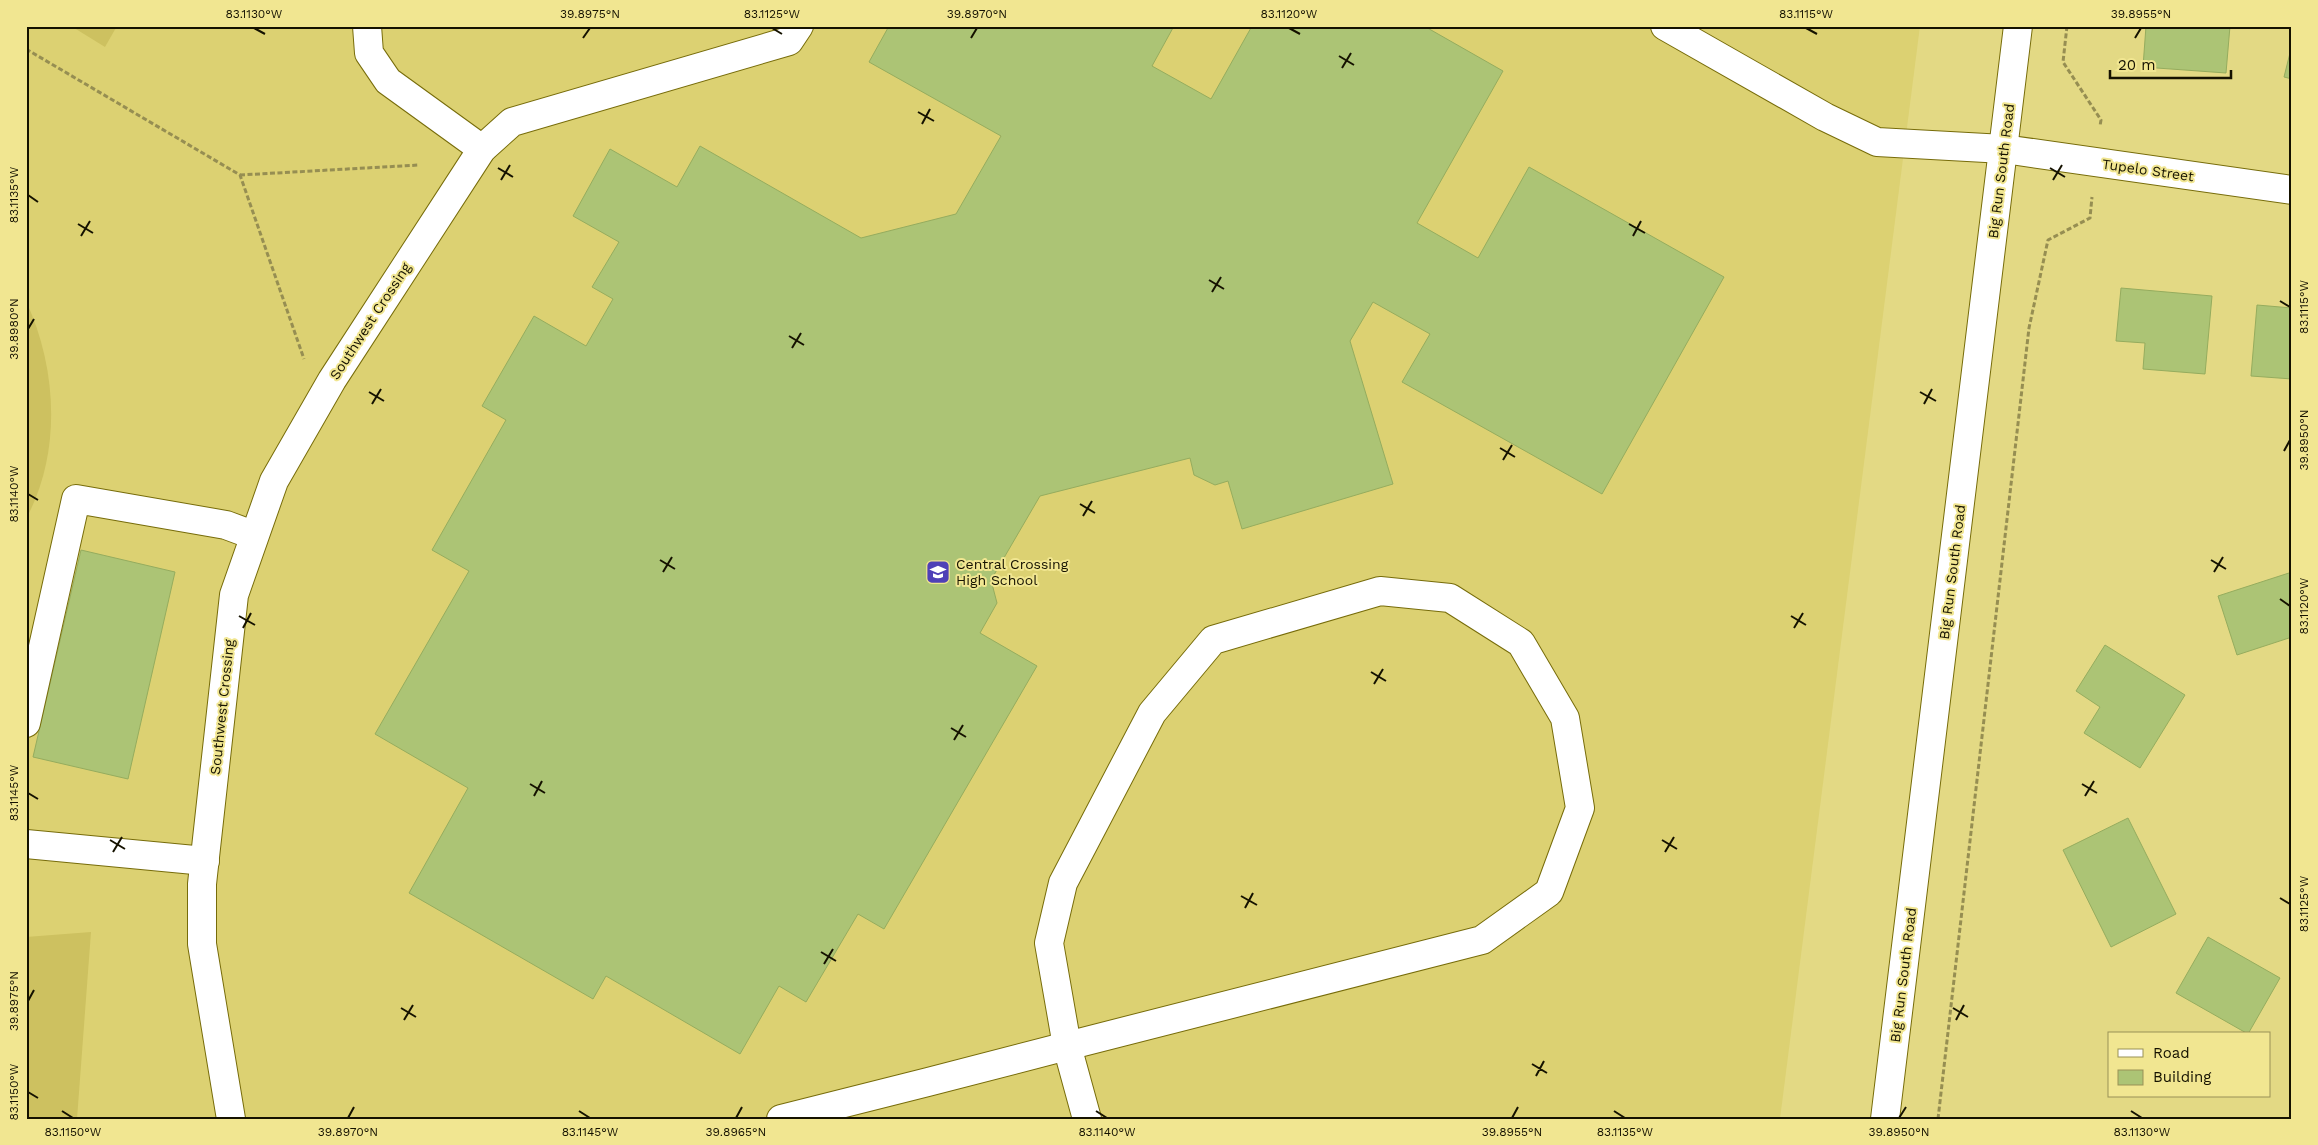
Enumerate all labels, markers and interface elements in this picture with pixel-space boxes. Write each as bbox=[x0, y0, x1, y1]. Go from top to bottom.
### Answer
text: 83.1130°W bbox=[226, 7, 283, 21]
text: 39.8975°N bbox=[560, 7, 620, 21]
text: 83.1125°W bbox=[744, 7, 801, 21]
text: 39.8970°N bbox=[947, 7, 1007, 21]
text: 83.1120°W bbox=[1261, 7, 1318, 21]
text: 83.1115°W bbox=[1779, 7, 1833, 21]
text: 39.8955°N bbox=[2111, 7, 2171, 21]
scale bar bbox=[2110, 48, 2232, 80]
text: 20 m bbox=[2118, 56, 2156, 74]
street label: Big Run South Road bbox=[1985, 103, 2017, 239]
street label: Tupelo Street bbox=[2101, 156, 2195, 184]
text: 83.1135°W bbox=[7, 166, 21, 223]
street label: Southwest Crossing bbox=[326, 259, 414, 382]
text: 83.1115°W bbox=[2297, 280, 2311, 334]
text: 39.8980°N bbox=[7, 298, 21, 360]
text: 39.8950°N bbox=[2297, 410, 2311, 471]
text: 83.1140°W bbox=[7, 465, 21, 523]
street label: Big Run South Road bbox=[1936, 504, 1968, 640]
place label: Central Crossing High School bbox=[956, 556, 1069, 588]
school or university icon: Central Crossing High School bbox=[925, 559, 951, 585]
text: 83.1120°W bbox=[2297, 577, 2311, 634]
street label: Southwest Crossing bbox=[207, 638, 237, 776]
text: 83.1145°W bbox=[7, 764, 21, 821]
text: 83.1125°W bbox=[2297, 875, 2311, 932]
street label: Big Run South Road bbox=[1887, 907, 1919, 1043]
text: 39.8975°N bbox=[7, 971, 21, 1031]
legend bbox=[2108, 1032, 2270, 1098]
text: Road bbox=[2153, 1044, 2190, 1062]
text: 83.1150°W bbox=[7, 1063, 21, 1120]
text: Building bbox=[2153, 1068, 2211, 1086]
text: 83.1150°W bbox=[45, 1125, 102, 1139]
text: 39.8970°N bbox=[318, 1125, 378, 1139]
text: 83.1145°W bbox=[562, 1125, 619, 1139]
text: 39.8965°N bbox=[706, 1125, 766, 1139]
text: 83.1140°W bbox=[1078, 1125, 1136, 1139]
text: 39.8955°N bbox=[1482, 1125, 1542, 1139]
text: 83.1135°W bbox=[1597, 1125, 1654, 1139]
text: 39.8950°N bbox=[1869, 1125, 1930, 1139]
text: 83.1130°W bbox=[2114, 1125, 2171, 1139]

